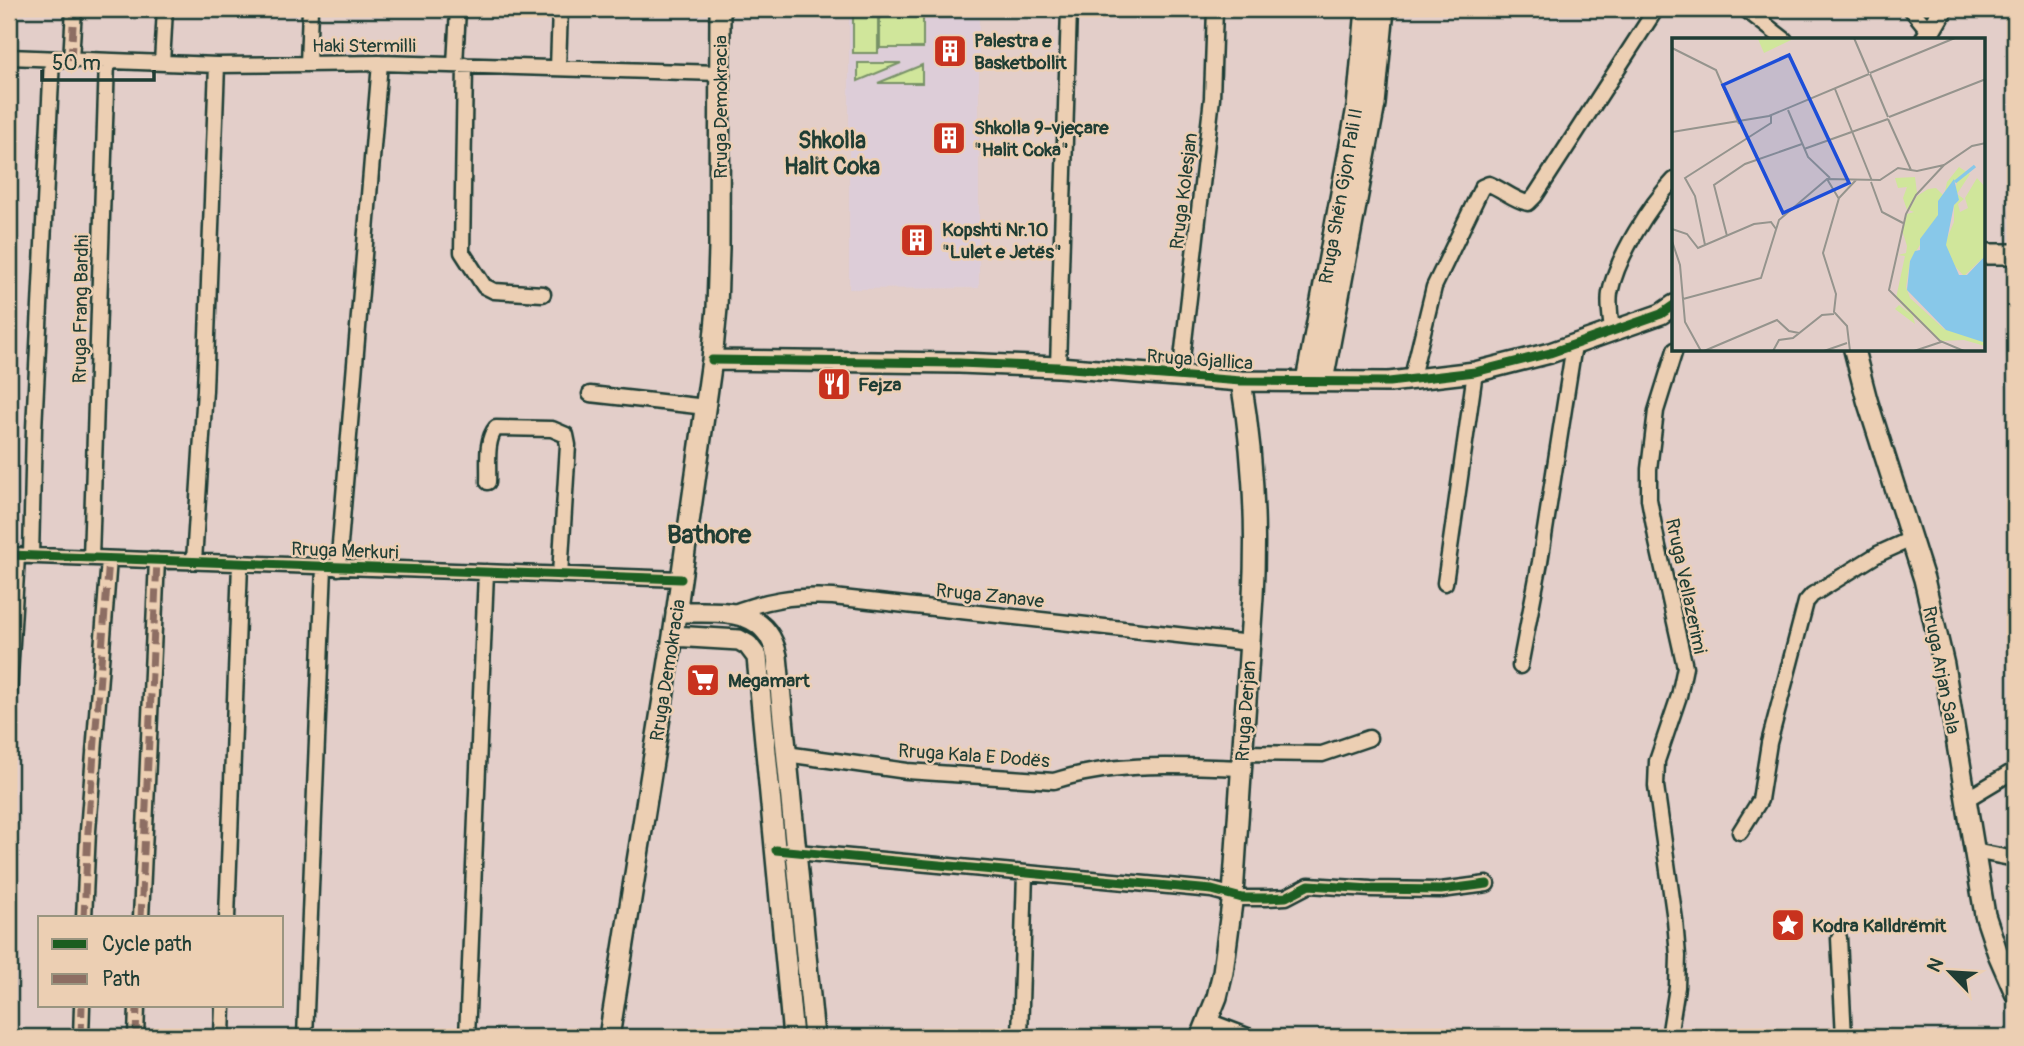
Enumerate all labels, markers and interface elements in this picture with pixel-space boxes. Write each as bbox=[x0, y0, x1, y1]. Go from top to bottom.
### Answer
place label: Palestra e Basketbollit bbox=[974, 29, 1068, 75]
building icon: Palestra e Basketbollit bbox=[931, 32, 969, 70]
street label: Haki Stermilli bbox=[312, 34, 416, 58]
street label: Rruga Demokracia bbox=[709, 35, 733, 179]
scale bar bbox=[42, 38, 154, 82]
inset map bbox=[1672, 38, 1986, 352]
text: 50 m bbox=[52, 50, 101, 77]
street label: Rruga Shën Gjon Pali II bbox=[1314, 106, 1368, 286]
place label: Shkolla 9-vjeçare "Halit Coka" bbox=[974, 116, 1109, 162]
building icon: Shkolla 9-vjeçare "Halit Coka" bbox=[930, 119, 968, 157]
district label: Shkolla Halit Coka bbox=[784, 126, 880, 181]
street label: Rruga Kolesjan bbox=[1165, 131, 1203, 251]
place label: Kopshti Nr.10 "Lulet e Jetës" bbox=[942, 218, 1062, 264]
building icon: Kopshti Nr.10 "Lulet e Jetës" bbox=[898, 221, 936, 259]
street label: Rruga Frang Bardhi bbox=[68, 235, 94, 383]
street label: Rruga Gjallica bbox=[1146, 344, 1254, 376]
restaurant icon: Fejza bbox=[815, 365, 853, 403]
place label: Fejza bbox=[858, 373, 902, 397]
street label: Rruga Vellazerimi bbox=[1660, 516, 1712, 656]
district label: Bathore bbox=[667, 519, 752, 551]
street label: Rruga Merkuri bbox=[291, 537, 399, 565]
street label: Rruga Zanave bbox=[935, 578, 1046, 614]
street label: Rruga Demokracia bbox=[645, 597, 691, 743]
street label: Rruga Arjan Sala bbox=[1917, 604, 1965, 736]
street label: Rruga Derjan bbox=[1230, 660, 1262, 762]
supermarket icon: Megamart bbox=[684, 661, 722, 699]
place label: Megamart bbox=[728, 669, 811, 693]
street label: Rruga Kala E Dodës bbox=[897, 739, 1051, 773]
place icon: Kodra Kalldrëmit bbox=[1769, 906, 1807, 944]
place label: Kodra Kalldrëmit bbox=[1812, 914, 1948, 938]
legend bbox=[38, 916, 284, 1007]
text: Cycle path bbox=[102, 931, 192, 958]
north arrow bbox=[1916, 937, 1986, 1007]
text: N bbox=[1922, 954, 1949, 976]
text: Path bbox=[102, 966, 140, 993]

